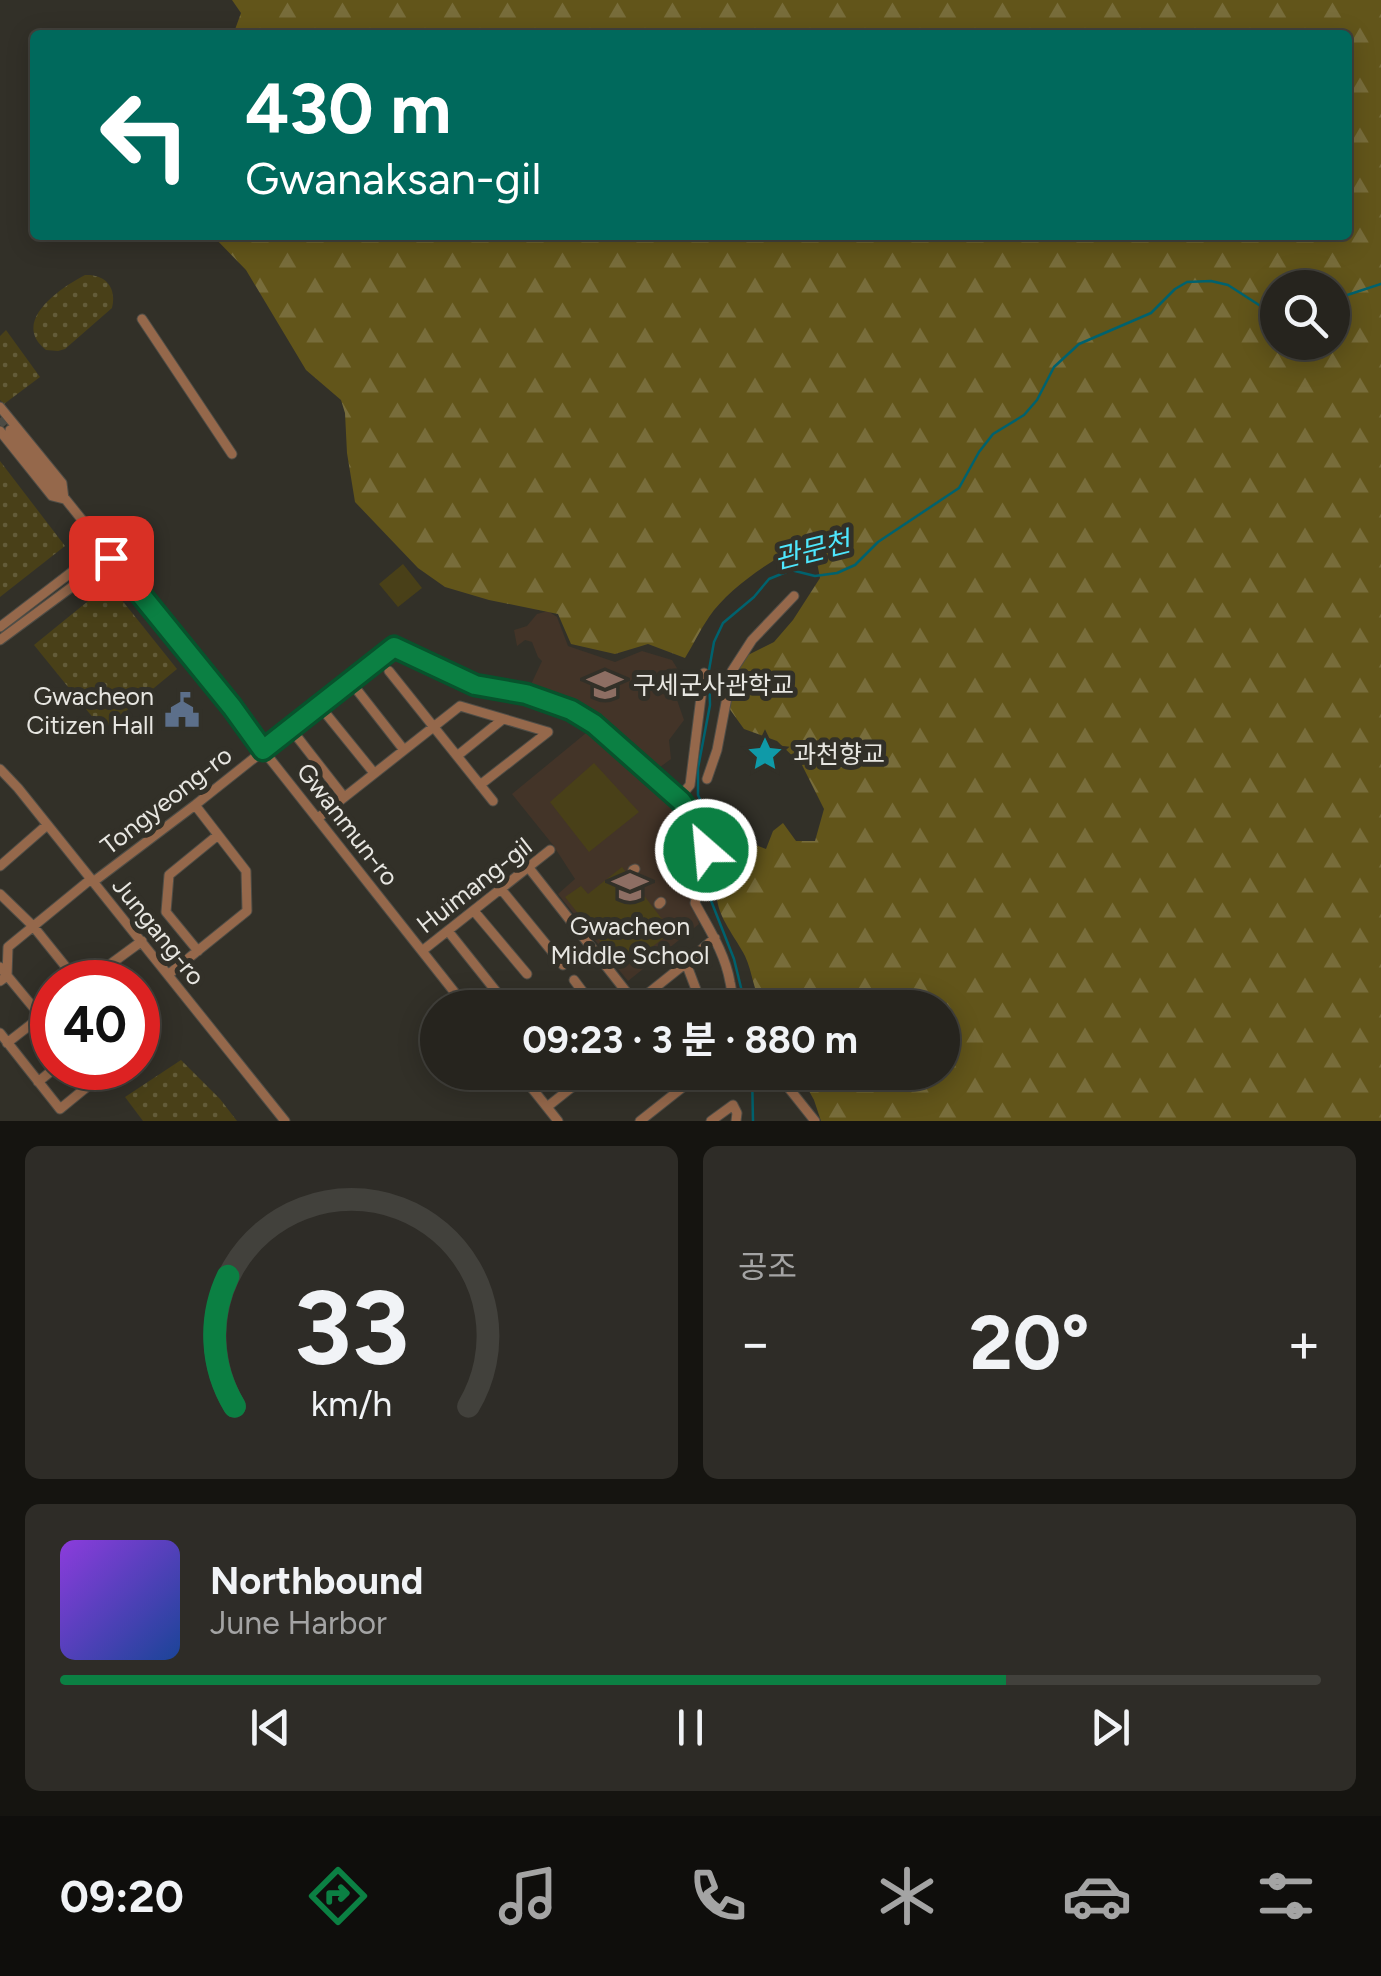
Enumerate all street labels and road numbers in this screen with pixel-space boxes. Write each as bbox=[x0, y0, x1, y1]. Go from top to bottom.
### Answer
street label: Tongyeong-ro bbox=[94, 739, 238, 861]
street label: Gwanmun-ro bbox=[291, 757, 405, 891]
street label: Huimang-gil bbox=[411, 831, 537, 939]
street label: Jungang-ro bbox=[106, 871, 212, 991]

